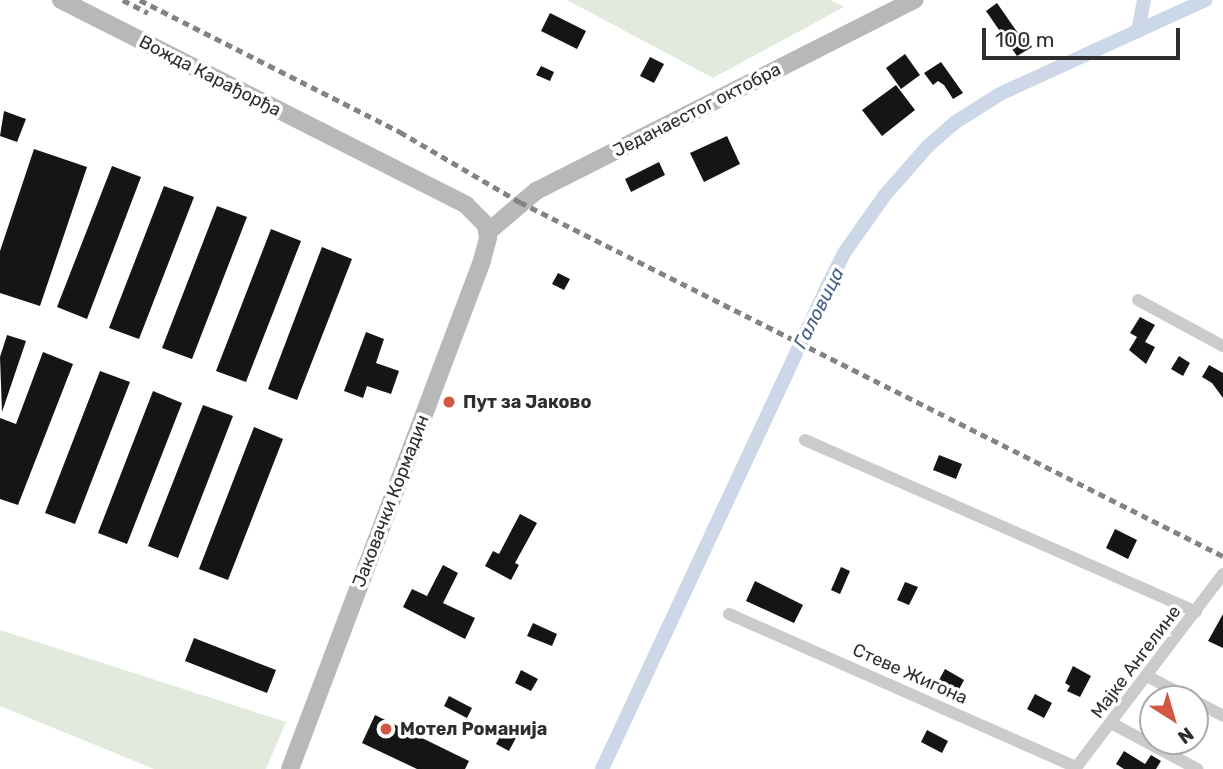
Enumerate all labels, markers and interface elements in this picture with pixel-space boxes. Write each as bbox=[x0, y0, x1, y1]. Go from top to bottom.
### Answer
scale bar bbox=[985, 14, 1183, 58]
text: 100 m bbox=[995, 27, 1054, 52]
street label: Вожда Карађорђа bbox=[135, 31, 285, 121]
street label: Једанаестог октобра bbox=[609, 58, 785, 162]
water label: Галовица bbox=[789, 264, 849, 352]
place label: Пут за Јаково bbox=[463, 391, 591, 413]
marker: Пут за Јаково bbox=[441, 394, 457, 410]
street label: Јаковачки Кормадин bbox=[348, 412, 434, 590]
street label: Мајке Ангелине bbox=[1087, 601, 1185, 723]
street label: Стеве Жигона bbox=[849, 639, 971, 709]
north arrow bbox=[1139, 685, 1209, 755]
place label: Мотел Романија bbox=[400, 718, 547, 740]
marker: Мотел Романија bbox=[378, 721, 394, 737]
text: N bbox=[1173, 722, 1198, 749]

